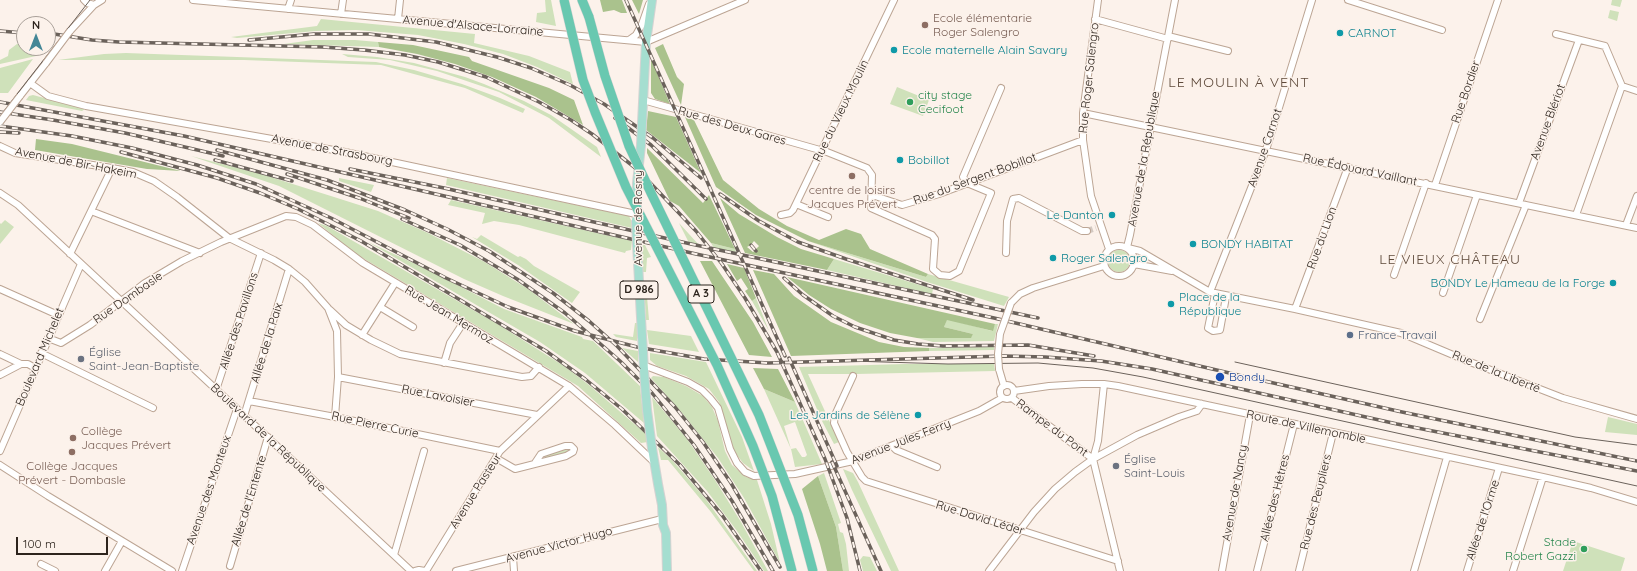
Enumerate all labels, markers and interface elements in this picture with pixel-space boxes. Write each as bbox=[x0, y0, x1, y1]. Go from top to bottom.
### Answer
place label: Ecole élémentarie Roger Salengro bbox=[933, 11, 1032, 39]
street label: Avenue d'Alsace-Lorraine bbox=[402, 13, 544, 39]
north arrow bbox=[16, 16, 56, 56]
text: N bbox=[32, 18, 40, 32]
marker: Ecole élémentarie Roger Salengro bbox=[920, 20, 930, 30]
street label: Rue Roger Salengro bbox=[1076, 22, 1102, 134]
place label: CARNOT bbox=[1348, 26, 1397, 40]
marker: CARNOT bbox=[1335, 28, 1345, 38]
place label: Ecole maternelle Alain Savary bbox=[902, 43, 1067, 57]
marker: Ecole maternelle Alain Savary bbox=[889, 45, 899, 55]
street label: Rue du Vieux Moulin bbox=[810, 58, 872, 164]
street label: Rue Bordier bbox=[1449, 59, 1483, 125]
district label: LE MOULIN À VENT bbox=[1168, 75, 1310, 91]
street label: Avenue Blériot bbox=[1528, 82, 1568, 162]
place label: city stage Cecifoot bbox=[918, 88, 972, 116]
street label: Avenue de la République bbox=[1125, 90, 1163, 228]
marker: city stage Cecifoot bbox=[905, 97, 915, 107]
street label: Rue des Deux Gares bbox=[676, 104, 788, 148]
street label: Avenue Carnot bbox=[1245, 107, 1285, 189]
street label: Avenue de Strasbourg bbox=[270, 131, 394, 169]
street label: Avenue de Bir-Hakeim bbox=[14, 144, 138, 182]
street label: Rue du Sergent Bobillot bbox=[911, 150, 1039, 208]
street label: Rue Édouard Vaillant bbox=[1301, 151, 1419, 189]
place label: Bobillot bbox=[908, 153, 950, 167]
marker: Bobillot bbox=[895, 155, 905, 165]
street label: Avenue de Rosny bbox=[631, 170, 645, 266]
marker: centre de loisirs Jacques Prévert bbox=[847, 171, 857, 181]
place label: centre de loisirs Jacques Prévert bbox=[807, 183, 897, 211]
street label: Rue du Lion bbox=[1304, 205, 1340, 271]
place label: Le Danton bbox=[1047, 208, 1104, 222]
marker: Le Danton bbox=[1107, 210, 1117, 220]
place label: BONDY HABITAT bbox=[1201, 237, 1293, 251]
marker: BONDY HABITAT bbox=[1188, 239, 1198, 249]
place label: Roger Salengro bbox=[1061, 251, 1148, 265]
district label: LE VIEUX CHÂTEAU bbox=[1379, 252, 1521, 268]
marker: Roger Salengro bbox=[1048, 253, 1058, 263]
street label: Rue Dombasle bbox=[91, 269, 165, 327]
street label: Allée des Pavillons bbox=[217, 271, 261, 371]
place label: BONDY Le Hameau de la Forge bbox=[1431, 276, 1605, 290]
marker: BONDY Le Hameau de la Forge bbox=[1608, 278, 1618, 288]
road number: D 986 bbox=[620, 281, 658, 299]
street label: Rue Jean Mermoz bbox=[402, 283, 496, 347]
road number: A 3 bbox=[688, 285, 714, 303]
place label: Place de la République bbox=[1179, 290, 1241, 318]
marker: Place de la République bbox=[1166, 299, 1176, 309]
street label: Allée de la Paix bbox=[248, 301, 286, 385]
street label: Boulevard Michelet bbox=[13, 306, 67, 408]
place label: France Travail bbox=[1358, 328, 1437, 342]
marker: France Travail bbox=[1345, 330, 1355, 340]
place label: Église Saint-Jean-Baptiste bbox=[89, 345, 199, 373]
street label: Rue de la Liberté bbox=[1450, 348, 1542, 396]
marker: Église Saint-Jean-Baptiste bbox=[76, 354, 86, 364]
place label: Bondy bbox=[1229, 370, 1265, 384]
marker: Bondy bbox=[1214, 371, 1226, 383]
street label: Boulevard de la République bbox=[207, 381, 329, 495]
street label: Rue Lavoisier bbox=[400, 382, 476, 410]
street label: Rampe du Pont bbox=[1013, 396, 1091, 460]
street label: Route de Villemomble bbox=[1245, 407, 1367, 447]
place label: Les Jardins de Sélène bbox=[790, 408, 910, 422]
street label: Rue Pierre Curie bbox=[330, 409, 420, 441]
marker: Les Jardins de Sélène bbox=[913, 410, 923, 420]
street label: Avenue Jules Ferry bbox=[849, 416, 953, 468]
place label: Collège Jacques Prévert bbox=[81, 424, 171, 452]
marker: Collège Jacques Prévert bbox=[68, 433, 78, 443]
street label: Avenue des Monteux bbox=[184, 433, 234, 547]
street label: Avenue de Nancy bbox=[1219, 444, 1251, 542]
marker: Collège Jacques Prévert - Dombasle bbox=[67, 447, 77, 457]
street label: Avenue Pasteur bbox=[447, 450, 505, 532]
place label: Église Saint-Louis bbox=[1124, 452, 1185, 480]
street label: Allée des Hêtres bbox=[1257, 453, 1293, 543]
street label: Rue des Peupliers bbox=[1297, 453, 1335, 551]
street label: Allée de l'Entente bbox=[228, 454, 270, 548]
place label: Collège Jacques Prévert - Dombasle bbox=[18, 459, 126, 487]
marker: Église Saint-Louis bbox=[1111, 461, 1121, 471]
street label: Allée de l'Orme bbox=[1463, 478, 1503, 562]
street label: Rue David Léder bbox=[934, 498, 1026, 538]
street label: Avenue Victor Hugo bbox=[504, 524, 614, 566]
scale bar bbox=[18, 529, 110, 555]
place label: Stade Robert Gazzi bbox=[1505, 535, 1576, 563]
text: 100 m bbox=[23, 536, 56, 551]
marker: Stade Robert Gazzi bbox=[1579, 544, 1589, 554]

